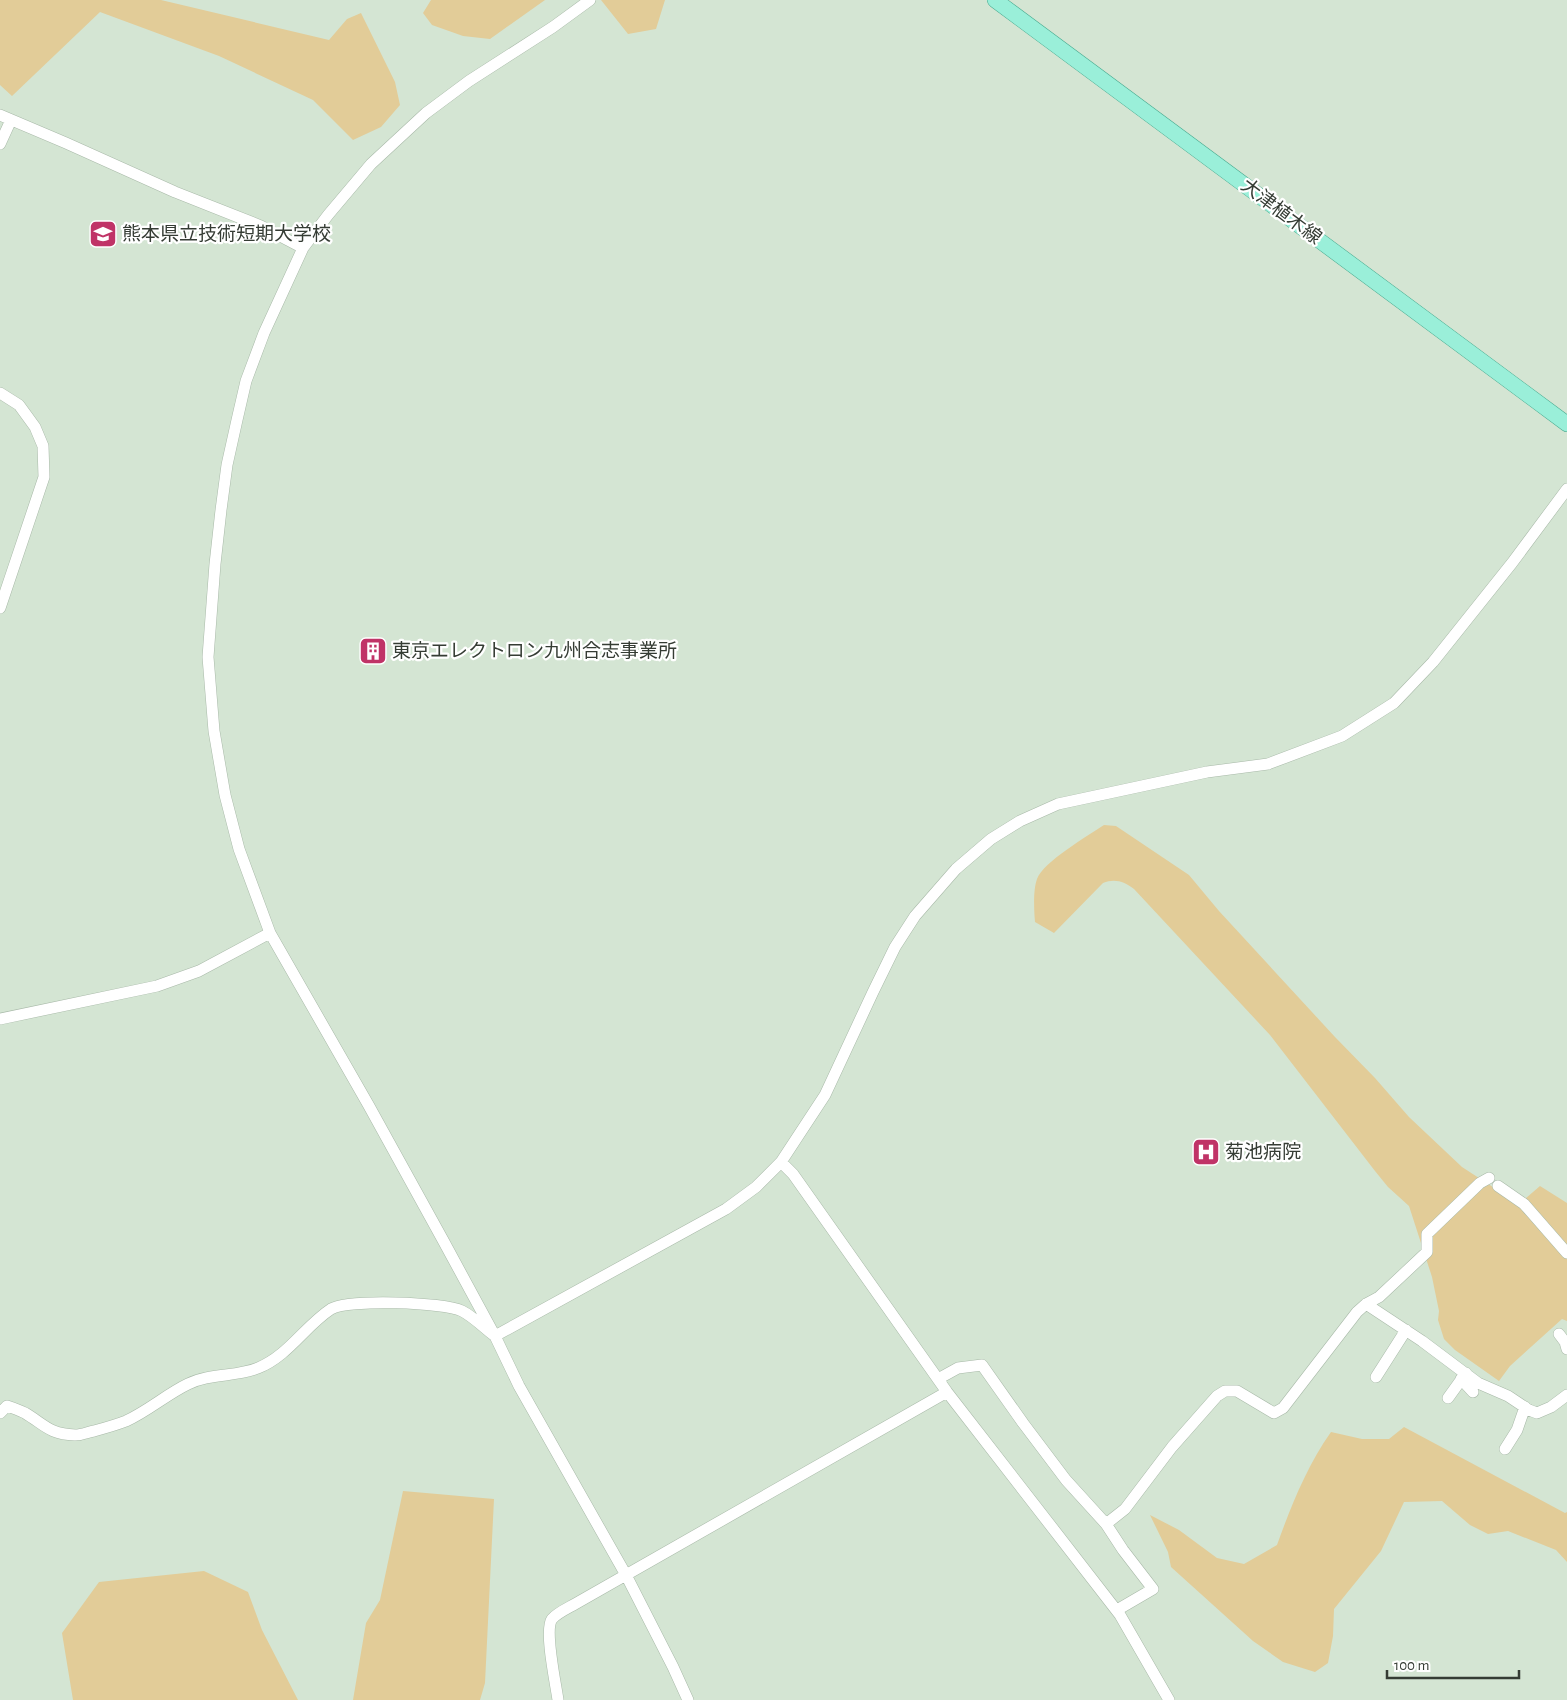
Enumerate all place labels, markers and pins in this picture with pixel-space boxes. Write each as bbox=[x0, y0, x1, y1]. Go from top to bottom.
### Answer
school or university icon: 熊本県立技術短期大学校 bbox=[88, 219, 118, 249]
place label: 熊本県立技術短期大学校 bbox=[122, 223, 331, 244]
building icon: 東京エレクトロン九州合志事業所 bbox=[358, 636, 388, 666]
place label: 東京エレクトロン九州合志事業所 bbox=[392, 640, 677, 661]
hospital icon: 菊池病院 bbox=[1191, 1137, 1221, 1167]
place label: 菊池病院 bbox=[1225, 1141, 1301, 1162]

